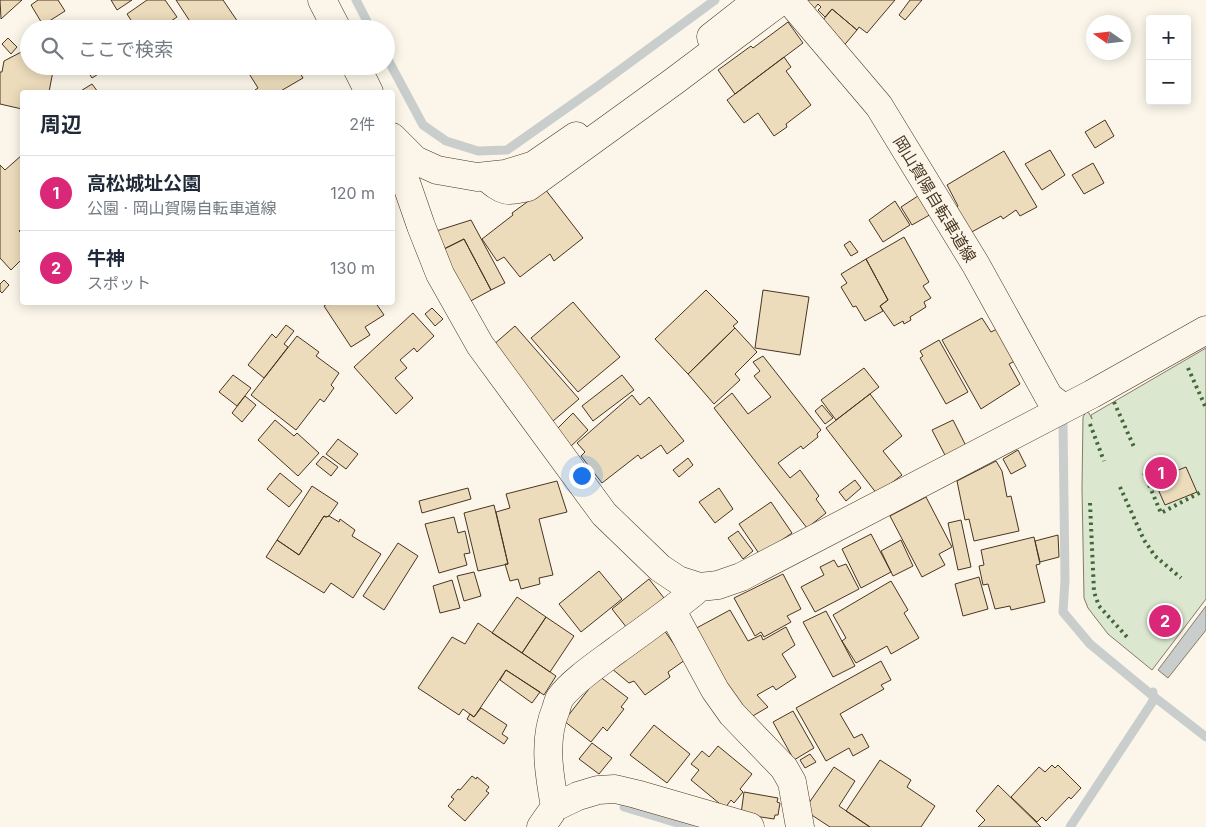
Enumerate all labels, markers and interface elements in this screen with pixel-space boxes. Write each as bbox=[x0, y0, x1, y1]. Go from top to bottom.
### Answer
north arrow bbox=[1086, 15, 1131, 60]
map controls bbox=[1146, 15, 1191, 105]
button: + bbox=[1146, 15, 1191, 60]
search box bbox=[20, 20, 395, 75]
icon: search bbox=[38, 34, 66, 62]
text: ここで検索 bbox=[78, 38, 173, 61]
button: − bbox=[1146, 60, 1191, 105]
text: 周辺 bbox=[40, 112, 82, 137]
text: 2件 bbox=[349, 114, 375, 134]
street label: 岡山賀陽自転車道線 bbox=[889, 132, 981, 266]
text: 高松城址公園 bbox=[87, 172, 201, 195]
text: 1 bbox=[53, 183, 59, 203]
text: 120 m bbox=[330, 183, 375, 203]
text: 公園 · 岡山賀陽自転車道線 bbox=[87, 198, 277, 218]
text: 牛神 bbox=[87, 247, 125, 270]
text: 2 bbox=[51, 258, 61, 278]
text: 130 m bbox=[330, 258, 375, 278]
text: スポット bbox=[87, 273, 151, 293]
pin: 1 bbox=[1145, 454, 1177, 492]
your location bbox=[569, 463, 595, 489]
pin: 2 bbox=[1149, 602, 1181, 640]

